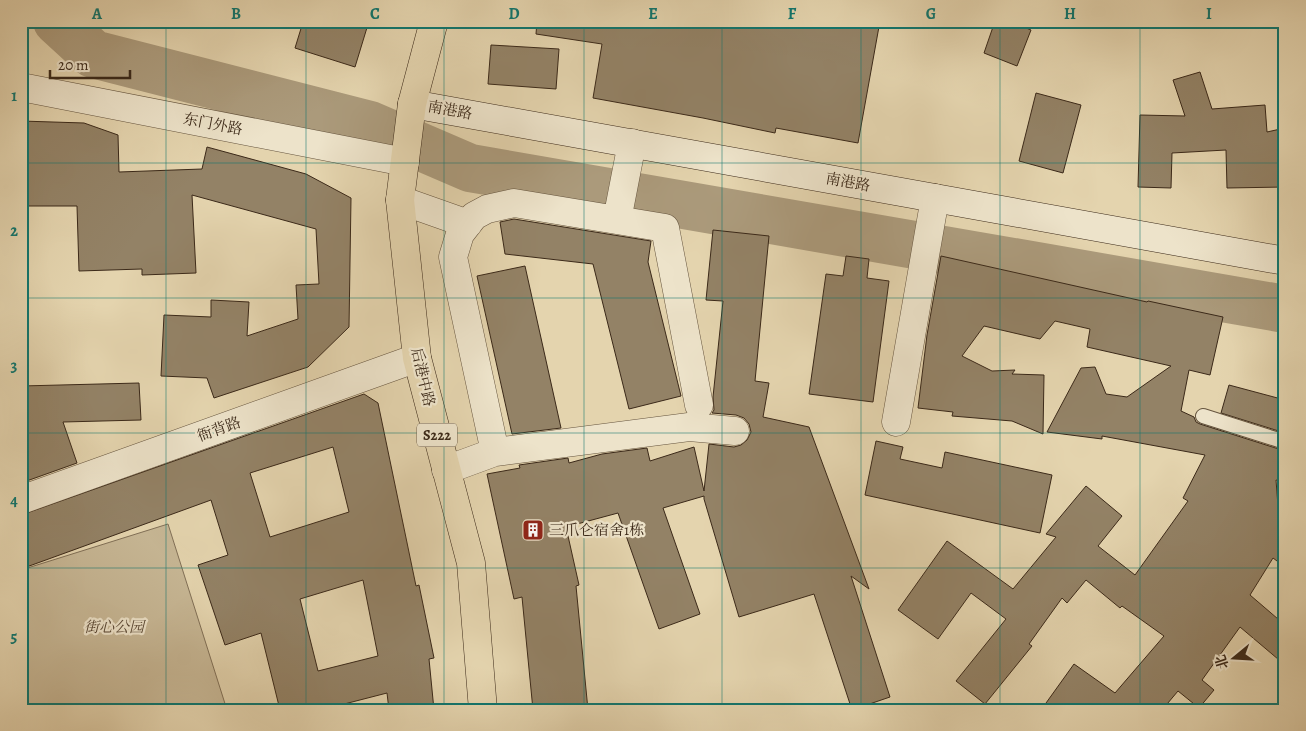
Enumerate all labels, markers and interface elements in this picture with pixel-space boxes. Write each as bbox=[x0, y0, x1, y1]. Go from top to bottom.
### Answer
text: A bbox=[91, 3, 103, 25]
text: B bbox=[231, 3, 241, 25]
text: C bbox=[370, 3, 380, 25]
text: D bbox=[508, 3, 520, 25]
text: E bbox=[648, 3, 658, 25]
text: F bbox=[788, 3, 797, 25]
text: G bbox=[926, 3, 936, 25]
text: H bbox=[1064, 3, 1076, 25]
text: I bbox=[1206, 3, 1212, 25]
scale bar bbox=[50, 48, 130, 80]
text: 20 m bbox=[58, 55, 89, 75]
text: 1 bbox=[11, 85, 17, 107]
street label: 南港路 bbox=[426, 96, 474, 124]
street label: 东门外路 bbox=[182, 108, 244, 140]
street label: 南港路 bbox=[824, 168, 872, 196]
text: 2 bbox=[10, 220, 18, 242]
street label: 后港中路 bbox=[407, 346, 439, 408]
text: 3 bbox=[11, 355, 18, 377]
street label: 衙背路 bbox=[194, 412, 244, 446]
road number: S222 bbox=[417, 424, 457, 446]
text: 4 bbox=[10, 490, 18, 512]
building icon: 三爪仑宿舍1栋 bbox=[521, 518, 545, 542]
place label: 三爪仑宿舍1栋 bbox=[549, 520, 644, 540]
park label: 街心公园 bbox=[84, 617, 146, 637]
text: 5 bbox=[11, 626, 18, 648]
north arrow bbox=[1208, 634, 1258, 684]
text: 北 bbox=[1211, 652, 1233, 671]

